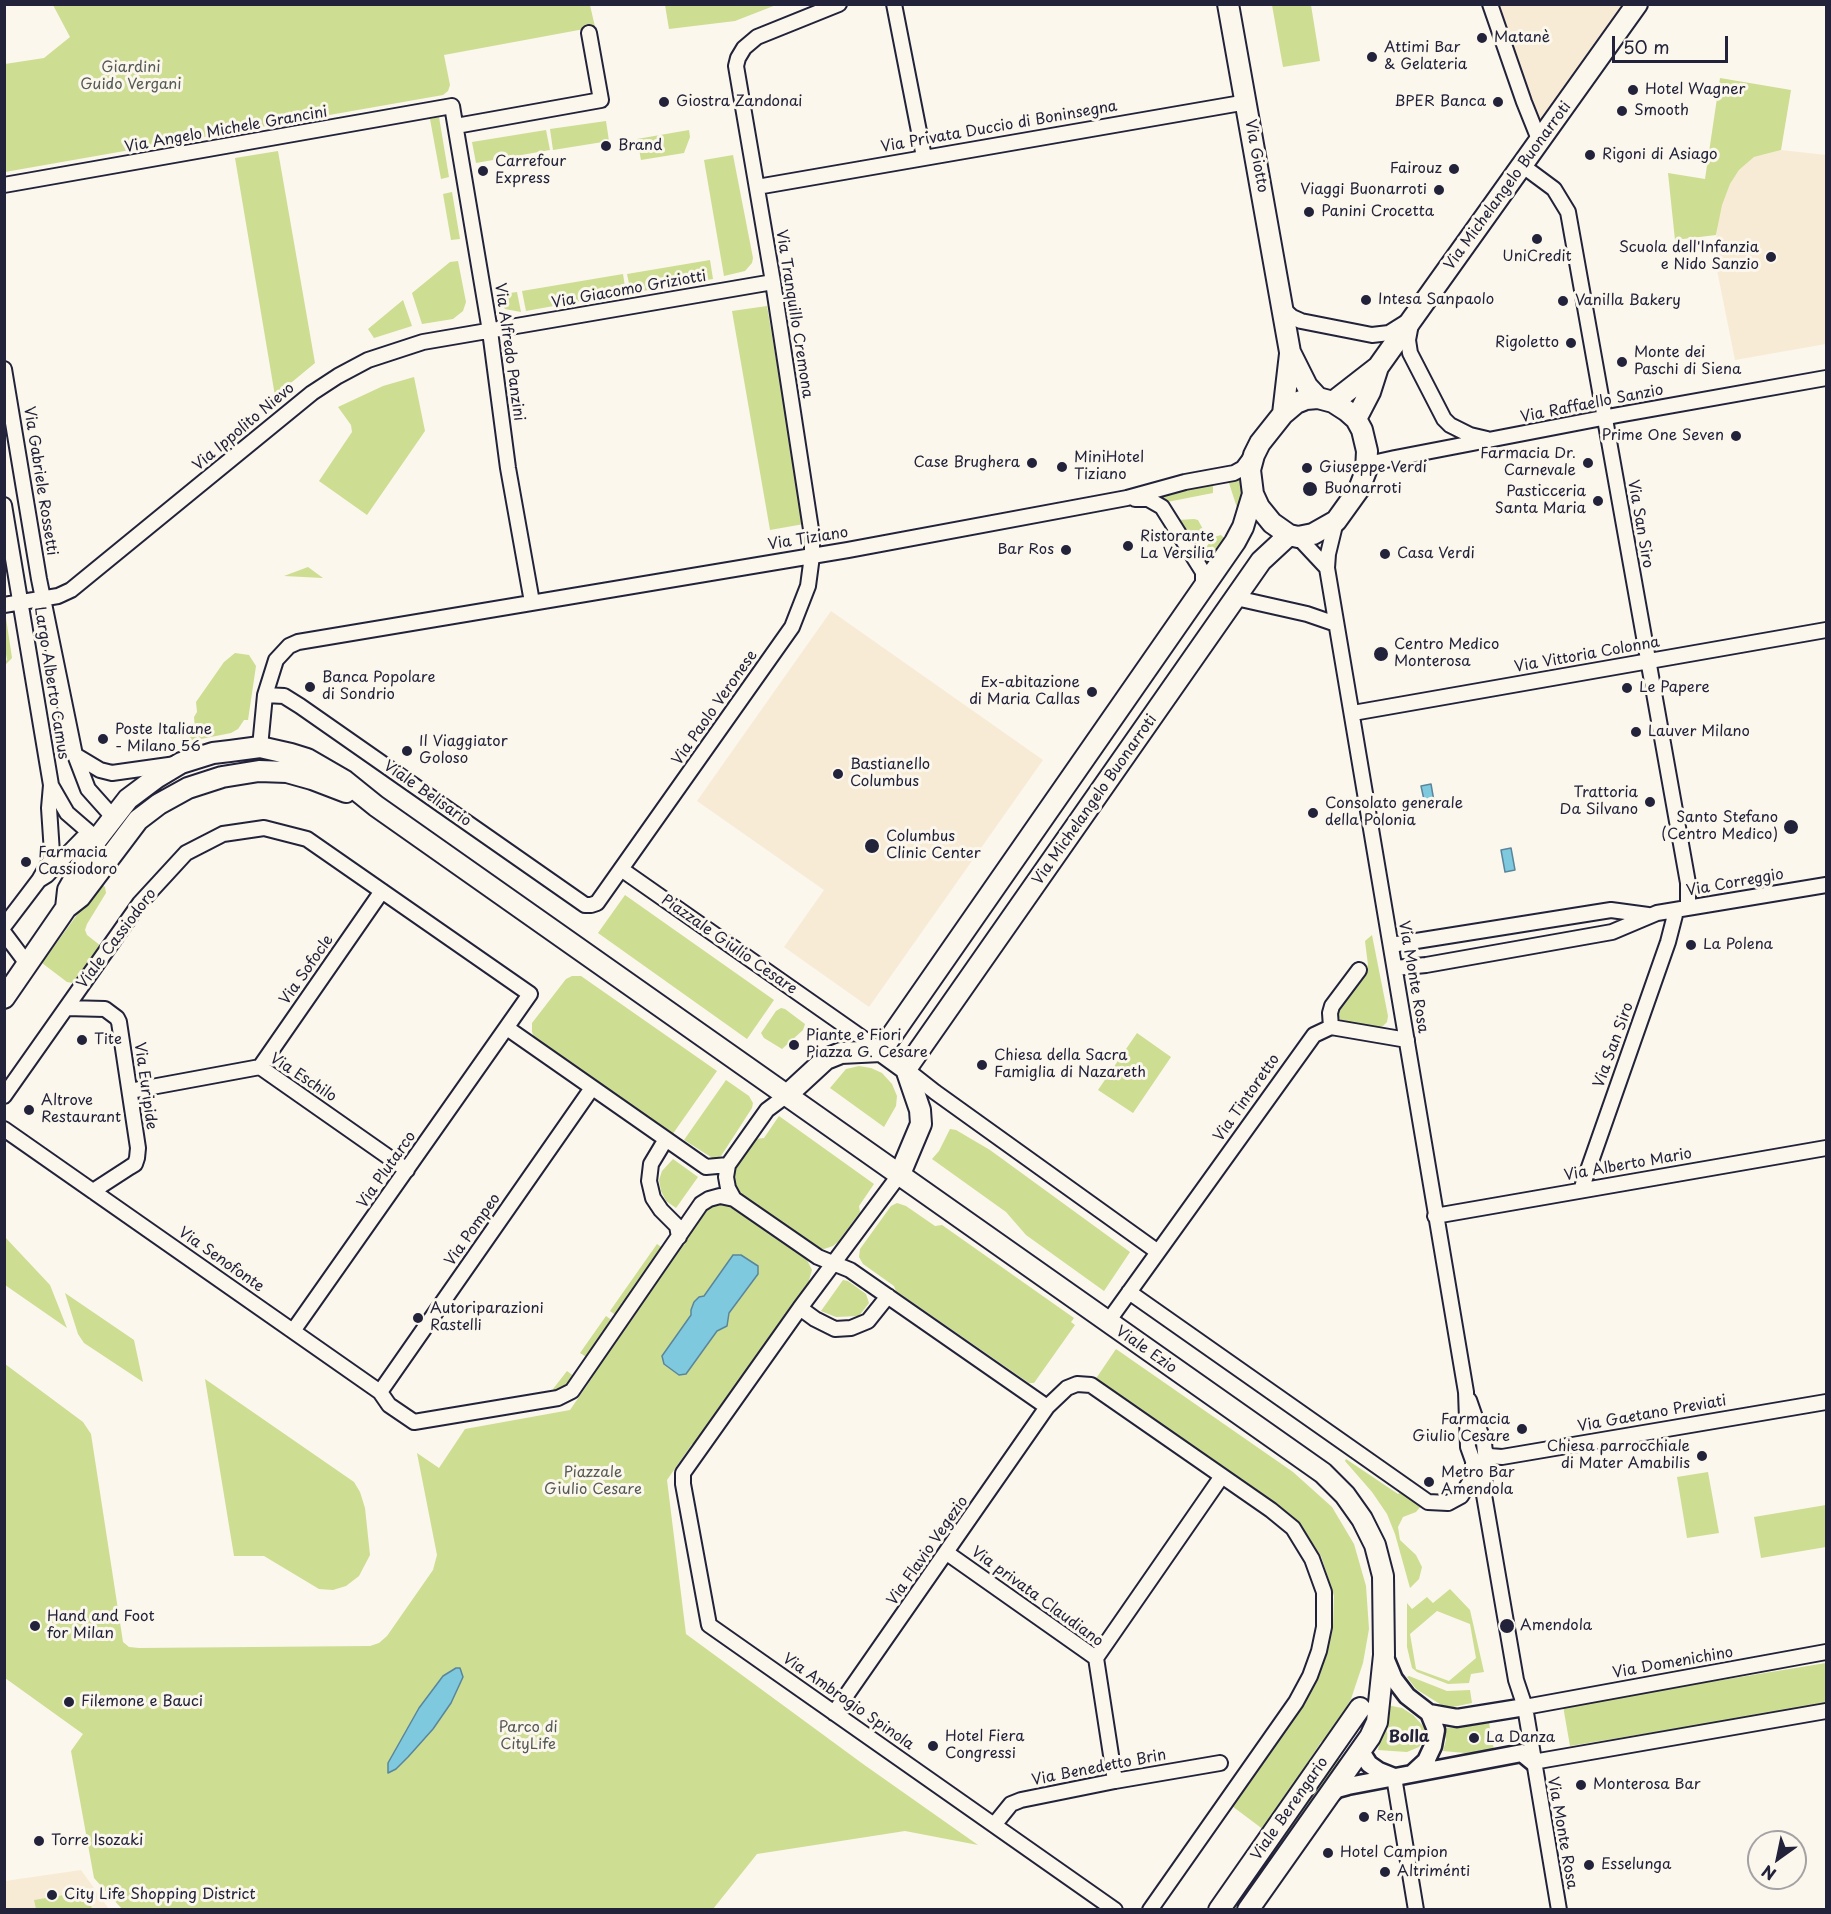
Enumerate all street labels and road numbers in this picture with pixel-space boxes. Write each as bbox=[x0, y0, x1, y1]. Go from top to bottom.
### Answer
street label: Via Privata Duccio di Boninsegna bbox=[879, 97, 1119, 157]
street label: Via Michelangelo Buonarroti bbox=[1441, 98, 1575, 274]
street label: Via Angelo Michele Grancini bbox=[123, 103, 329, 157]
street label: Via Giotto bbox=[1241, 118, 1271, 194]
street label: Via Tranquillo Cremona bbox=[772, 228, 816, 400]
street label: Via Giacomo Griziotti bbox=[550, 268, 708, 312]
street label: Via Alfredo Panzini bbox=[490, 282, 528, 422]
street label: Via Ippolito Nievo bbox=[190, 379, 298, 475]
street label: Via Raffaello Sanzio bbox=[1519, 381, 1665, 427]
street label: Via Gabriele Rossetti bbox=[19, 405, 61, 557]
street label: Via San Siro bbox=[1623, 478, 1657, 570]
street label: Via Tiziano bbox=[767, 524, 849, 554]
street label: Largo Alberto Camus bbox=[30, 605, 72, 761]
street label: Via Vittoria Colonna bbox=[1513, 633, 1661, 677]
street label: Via Paolo Veronese bbox=[669, 647, 761, 769]
street label: Via Michelangelo Buonarroti bbox=[1029, 711, 1161, 889]
street label: Viale Belisario bbox=[380, 757, 474, 831]
street label: Via Correggio bbox=[1685, 866, 1785, 900]
street label: Viale Cassiodoro bbox=[74, 885, 160, 993]
street label: Piazzale Giulio Cesare bbox=[658, 891, 800, 999]
street label: Via Monte Rosa bbox=[1394, 920, 1432, 1034]
street label: Via Sofocle bbox=[276, 932, 338, 1008]
street label: Via San Siro bbox=[1590, 1000, 1638, 1090]
street label: Via Euripide bbox=[130, 1041, 160, 1131]
street label: Via Eschilo bbox=[266, 1050, 340, 1106]
street label: Via Tintoretto bbox=[1210, 1051, 1284, 1145]
street label: Via Plutarco bbox=[354, 1128, 420, 1212]
street label: Via Alberto Mario bbox=[1563, 1145, 1693, 1185]
street label: Via Pompeo bbox=[441, 1190, 505, 1270]
street label: Via Senofonte bbox=[175, 1224, 267, 1296]
street label: Viale Ezio bbox=[1112, 1322, 1180, 1378]
street label: Via Gaetano Previati bbox=[1576, 1392, 1728, 1436]
street label: Via Flavio Vegezio bbox=[884, 1493, 972, 1609]
street label: Via privata Claudiano bbox=[968, 1543, 1106, 1651]
street label: Via Domenichino bbox=[1611, 1644, 1735, 1682]
street label: Via Ambrogio Spinola bbox=[779, 1650, 917, 1754]
street label: Via Benedetto Brin bbox=[1030, 1746, 1168, 1790]
street label: Viale Berengario bbox=[1248, 1754, 1332, 1864]
street label: Via Monte Rosa bbox=[1543, 1776, 1581, 1890]

